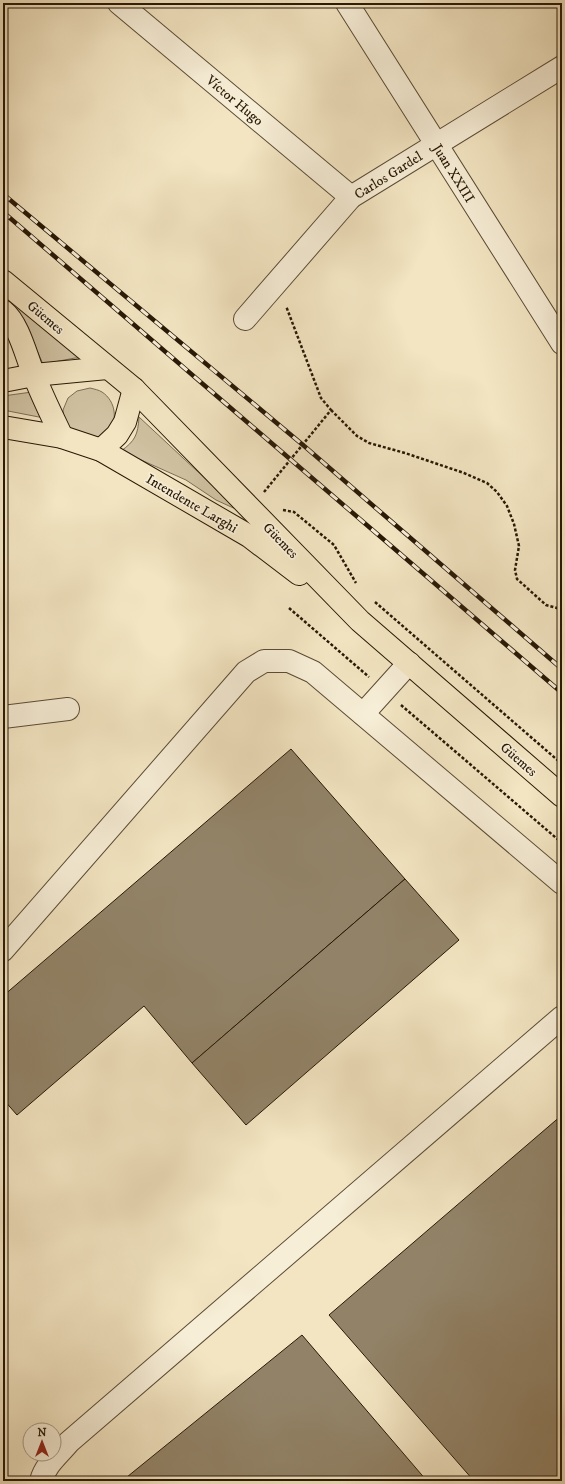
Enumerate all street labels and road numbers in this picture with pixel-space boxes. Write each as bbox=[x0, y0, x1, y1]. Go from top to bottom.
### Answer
street label: Víctor Hugo bbox=[201, 71, 267, 130]
street label: Juan XXIII bbox=[427, 139, 478, 206]
street label: Carlos Gardel bbox=[351, 147, 427, 204]
street label: Güemes bbox=[23, 297, 68, 339]
street label: Intendente Larghi bbox=[142, 470, 241, 538]
street label: Güemes bbox=[259, 519, 302, 563]
street label: Güemes bbox=[496, 739, 541, 781]

